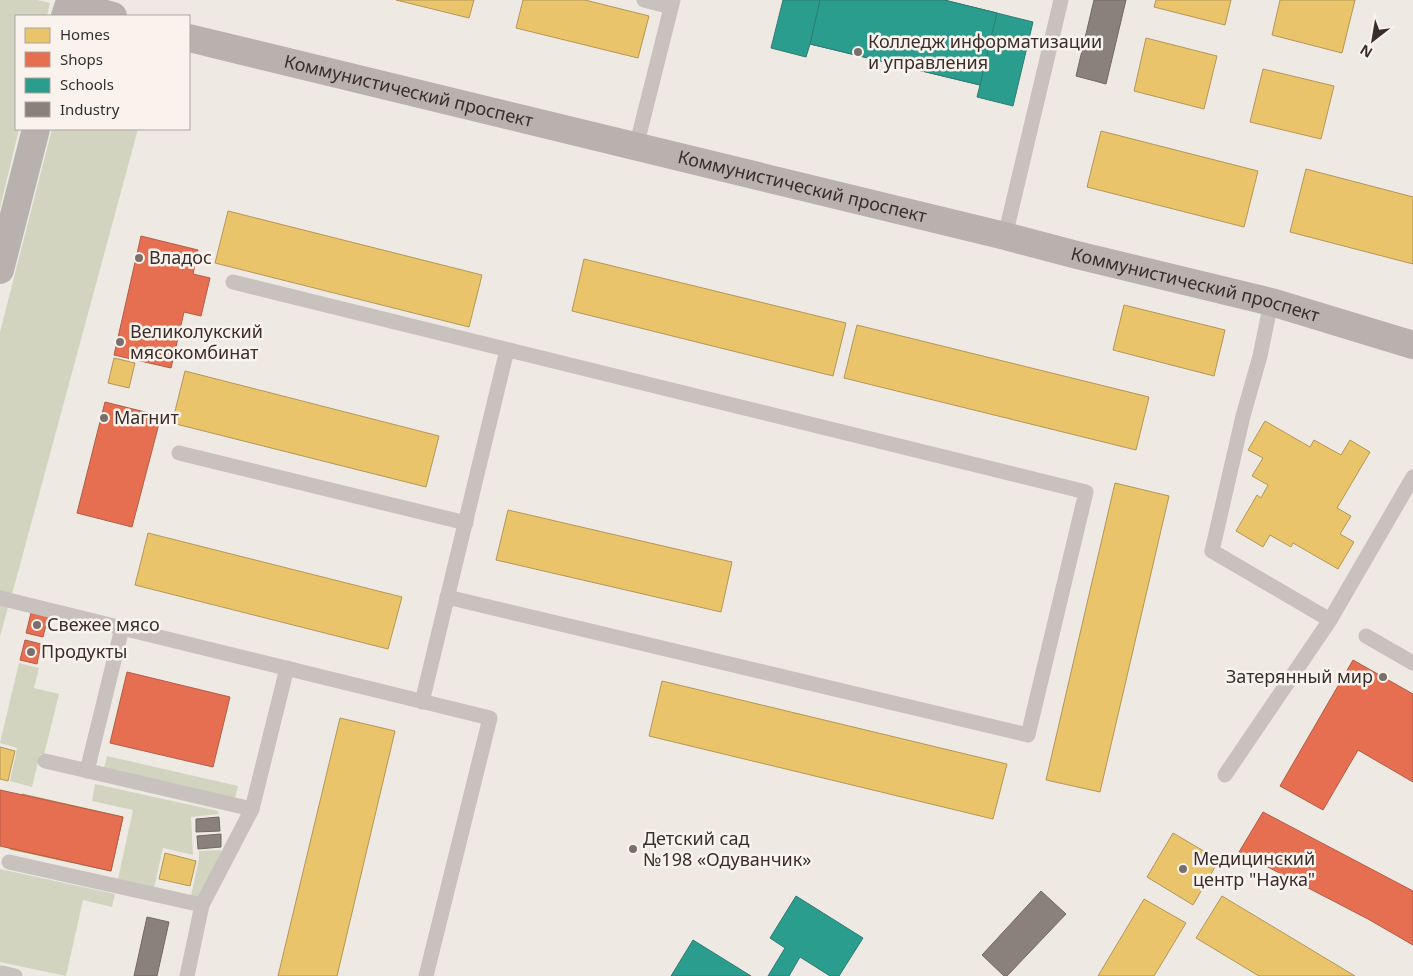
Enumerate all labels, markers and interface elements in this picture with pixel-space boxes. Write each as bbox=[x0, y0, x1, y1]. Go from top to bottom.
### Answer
legend bbox=[15, 15, 190, 130]
north arrow bbox=[1348, 15, 1398, 65]
text: Homes bbox=[60, 24, 110, 44]
place label: Колледж информатизации и управления bbox=[868, 29, 1102, 74]
text: N bbox=[1356, 40, 1376, 63]
marker: Колледж информатизации и управления bbox=[852, 46, 864, 58]
text: Shops bbox=[60, 49, 103, 69]
street label: Коммунистический проспект bbox=[282, 49, 536, 132]
text: Schools bbox=[60, 74, 114, 94]
text: Industry bbox=[60, 99, 120, 119]
street label: Коммунистический проспект bbox=[676, 144, 930, 228]
street label: Коммунистический проспект bbox=[1069, 241, 1323, 327]
place label: Владос bbox=[149, 245, 212, 269]
marker: Владос bbox=[133, 252, 145, 264]
place label: Великолукский мясокомбинат bbox=[130, 319, 263, 364]
marker: Великолукский мясокомбинат bbox=[114, 336, 126, 348]
place label: Магнит bbox=[114, 405, 179, 429]
marker: Магнит bbox=[98, 412, 110, 424]
place label: Свежее мясо bbox=[47, 612, 160, 636]
marker: Свежее мясо bbox=[31, 619, 43, 631]
place label: Продукты bbox=[41, 639, 127, 663]
marker: Продукты bbox=[25, 646, 37, 658]
place label: Затерянный мир bbox=[1226, 664, 1373, 688]
marker: Затерянный мир bbox=[1377, 671, 1389, 683]
place label: Детский сад №198 «Одуванчик» bbox=[643, 826, 811, 871]
marker: Детский сад №198 «Одуванчик» bbox=[627, 843, 639, 855]
place label: Медицинский центр "Наука" bbox=[1193, 846, 1315, 891]
marker: Медицинский центр "Наука" bbox=[1177, 863, 1189, 875]

